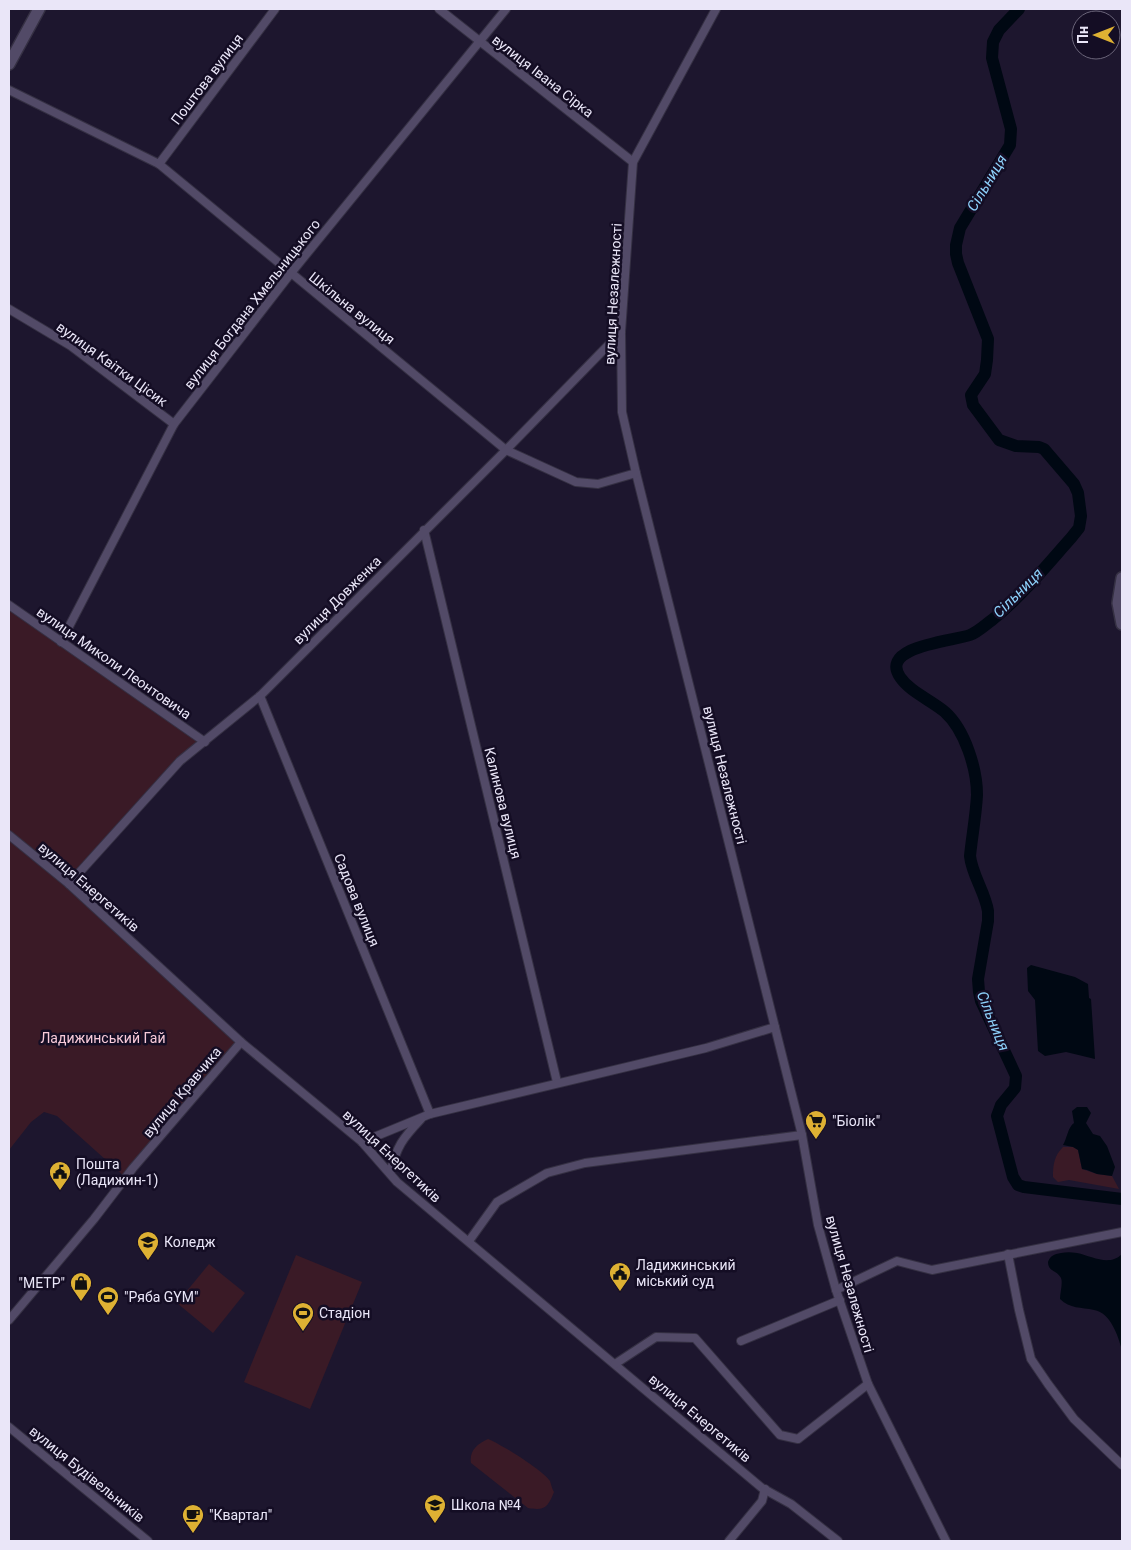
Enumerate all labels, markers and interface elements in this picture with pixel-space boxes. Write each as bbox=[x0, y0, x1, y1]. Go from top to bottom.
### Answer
north arrow bbox=[1071, 10, 1121, 60]
text: Пн bbox=[1075, 26, 1091, 44]
street label: Поштова вулиця bbox=[168, 31, 246, 127]
street label: вулиця Івана Сірка bbox=[489, 31, 597, 121]
water label: Сільниця bbox=[963, 151, 1011, 215]
street label: вулиця Богдана Хмельницького bbox=[181, 216, 323, 392]
street label: вулиця Незалежності bbox=[601, 223, 625, 365]
street label: Шкільна вулиця bbox=[306, 269, 398, 347]
street label: вулиця Квітки Цісик bbox=[54, 318, 171, 410]
street label: вулиця Довженка bbox=[290, 553, 384, 647]
water label: Сільниця bbox=[989, 564, 1047, 622]
street label: вулиця Миколи Леонтовича bbox=[34, 604, 194, 722]
street label: вулиця Незалежності bbox=[700, 704, 750, 846]
street label: Калинова вулиця bbox=[481, 746, 525, 860]
street label: вулиця Енергетиків bbox=[35, 839, 143, 935]
street label: Садова вулиця bbox=[331, 851, 383, 949]
water label: Сільниця bbox=[973, 989, 1013, 1054]
park label: Ладижинський Гай bbox=[40, 1030, 166, 1046]
street label: вулиця Кравчика bbox=[139, 1044, 225, 1140]
street label: вулиця Енергетиків bbox=[340, 1106, 444, 1206]
supermarket icon: "Біолік" bbox=[804, 1109, 828, 1140]
place label: "Біолік" bbox=[832, 1113, 880, 1129]
place label: Пошта (Ладижин-1) bbox=[76, 1156, 158, 1189]
public building icon: Пошта (Ладижин-1) bbox=[48, 1160, 72, 1191]
street label: вулиця Незалежності bbox=[823, 1214, 877, 1354]
school or university icon: Коледж bbox=[136, 1230, 160, 1261]
place label: Коледж bbox=[164, 1234, 216, 1250]
place label: Ладижинський міський суд bbox=[636, 1257, 736, 1289]
public building icon: Ладижинський міський суд bbox=[608, 1261, 632, 1292]
shop icon: "МЕТР" bbox=[69, 1271, 93, 1302]
place label: "МЕТР" bbox=[19, 1275, 65, 1291]
sports icon: "Ряба GYM" bbox=[96, 1285, 120, 1316]
place label: "Ряба GYM" bbox=[124, 1289, 198, 1305]
sports icon: Стадіон bbox=[291, 1301, 315, 1332]
place label: Стадіон bbox=[319, 1305, 370, 1321]
street label: вулиця Енергетиків bbox=[646, 1371, 754, 1465]
street label: вулиця Будівельників bbox=[26, 1423, 148, 1525]
school or university icon: Школа №4 bbox=[423, 1493, 447, 1524]
place label: Школа №4 bbox=[451, 1497, 521, 1513]
cafe icon: "Квартал" bbox=[181, 1503, 205, 1534]
place label: "Квартал" bbox=[209, 1507, 272, 1523]

